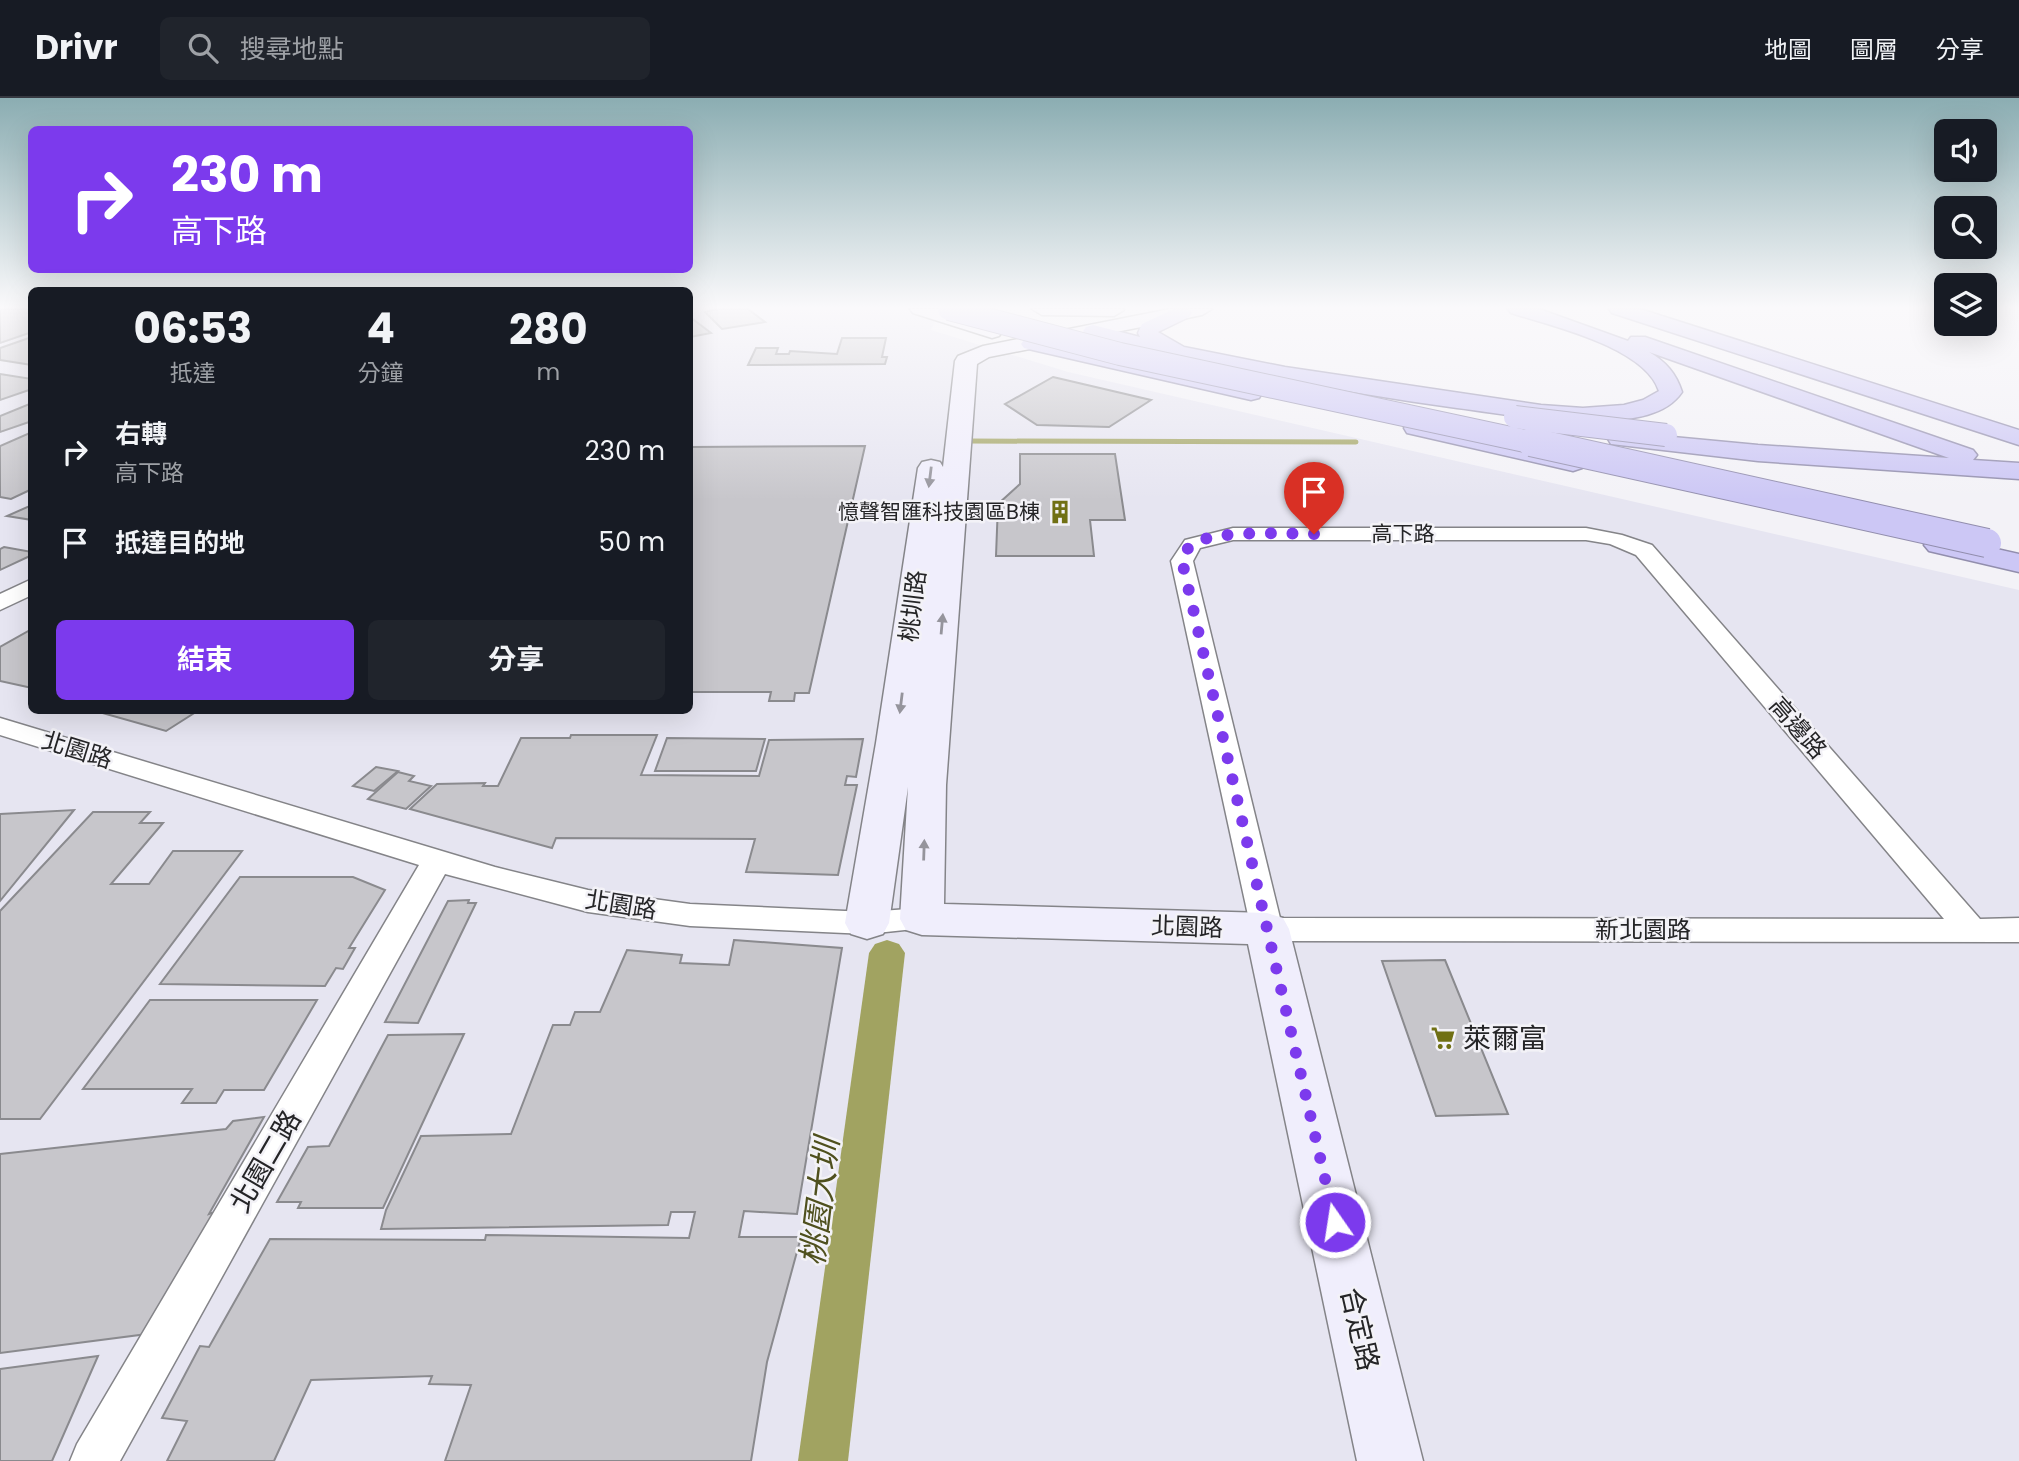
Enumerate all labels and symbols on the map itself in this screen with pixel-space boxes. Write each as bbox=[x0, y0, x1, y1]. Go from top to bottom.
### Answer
pin bbox=[1284, 462, 1344, 534]
one-way arrow bbox=[924, 466, 935, 488]
place label: 憶聲智匯科技園區B棟 bbox=[838, 497, 1040, 526]
building icon: 憶聲智匯科技園區B棟 bbox=[1046, 498, 1074, 526]
street label: 高下路 bbox=[1372, 519, 1435, 548]
street label: 桃圳路 bbox=[892, 568, 933, 644]
one-way arrow bbox=[937, 612, 948, 634]
street label: 高邊路 bbox=[1762, 690, 1834, 766]
one-way arrow bbox=[895, 692, 906, 714]
street label: 北園路 bbox=[38, 723, 116, 776]
one-way arrow bbox=[919, 839, 930, 861]
street label: 北園路 bbox=[583, 883, 659, 926]
street label: 北園路 bbox=[1150, 909, 1224, 944]
street label: 新北園路 bbox=[1595, 913, 1691, 946]
place label: 萊爾富 bbox=[1463, 1019, 1547, 1058]
supermarket icon: 萊爾富 bbox=[1429, 1024, 1457, 1052]
street label: 北園二路 bbox=[221, 1103, 310, 1220]
water label: 桃園大圳 bbox=[789, 1132, 850, 1268]
position arrow bbox=[1298, 1185, 1372, 1259]
street label: 合定路 bbox=[1331, 1284, 1388, 1374]

